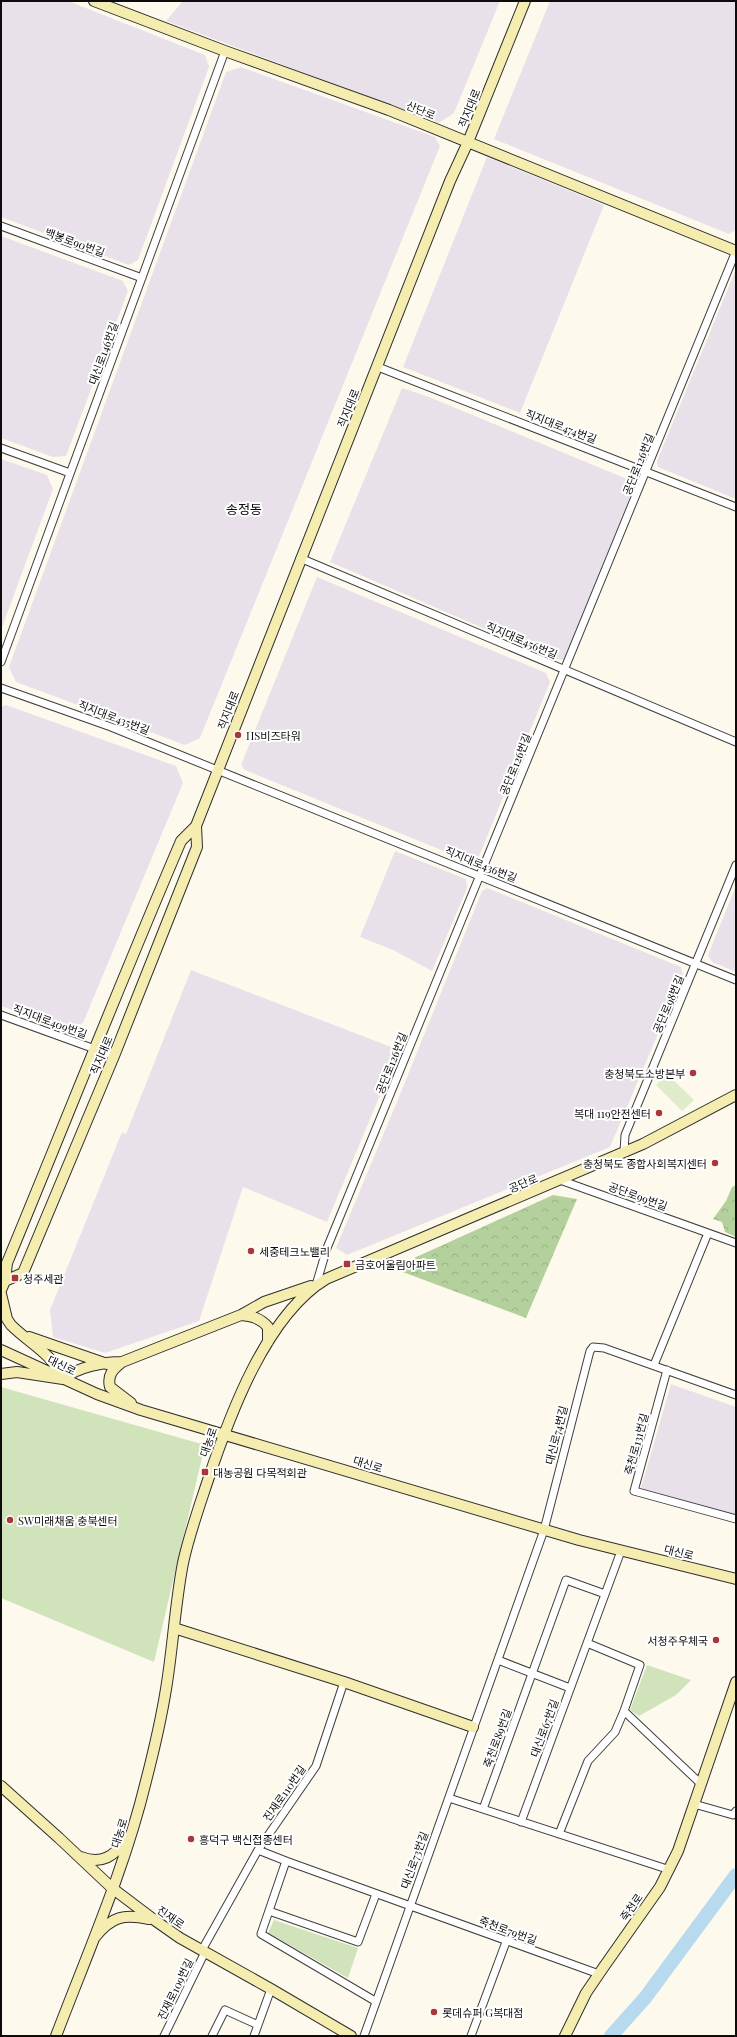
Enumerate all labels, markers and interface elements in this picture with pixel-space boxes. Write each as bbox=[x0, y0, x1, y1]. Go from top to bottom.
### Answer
street label: 직지대로 bbox=[454, 86, 484, 130]
street label: 산단로 bbox=[404, 97, 438, 123]
street label: 백봉로90번길 bbox=[43, 224, 107, 260]
street label: 대신로146번길 bbox=[85, 320, 121, 386]
street label: 직지대로 bbox=[333, 386, 363, 430]
street label: 직지대로474번길 bbox=[523, 405, 599, 447]
street label: 공단로126번길 bbox=[619, 431, 657, 497]
district label: 송정동 bbox=[226, 500, 262, 517]
street label: 직지대로456번길 bbox=[484, 618, 560, 662]
street label: 직지대로 bbox=[214, 688, 242, 732]
street label: 직지대로435번길 bbox=[76, 696, 152, 738]
place label: HS비즈타워 bbox=[246, 728, 301, 743]
marker: HS비즈타워 bbox=[233, 730, 243, 740]
street label: 공단로126번길 bbox=[496, 731, 534, 797]
street label: 직지대로436번길 bbox=[443, 843, 519, 885]
street label: 공단로98번길 bbox=[649, 973, 687, 1035]
street label: 직지대로409번길 bbox=[11, 1001, 89, 1041]
street label: 공단로126번길 bbox=[372, 1030, 410, 1096]
street label: 직지대로 bbox=[86, 1033, 116, 1077]
place label: 충청북도소방본부 bbox=[604, 1066, 685, 1081]
marker: 충청북도소방본부 bbox=[688, 1068, 698, 1078]
place label: 복대 119안전센터 bbox=[574, 1106, 651, 1121]
marker: 복대 119안전센터 bbox=[654, 1108, 664, 1118]
place label: 충청북도 종합사회복지센터 bbox=[583, 1156, 707, 1171]
marker: 충청북도 종합사회복지센터 bbox=[710, 1158, 720, 1168]
street label: 공단로 bbox=[506, 1170, 540, 1196]
street label: 공단로99번길 bbox=[606, 1178, 670, 1214]
place label: 세중테크노밸리 bbox=[259, 1244, 330, 1259]
marker: 세중테크노밸리 bbox=[246, 1246, 256, 1256]
place label: 금호어울림아파트 bbox=[355, 1257, 436, 1272]
marker: 금호어울림아파트 bbox=[342, 1259, 352, 1269]
place label: 청주세관 bbox=[23, 1271, 63, 1286]
marker: 청주세관 bbox=[10, 1273, 20, 1283]
street label: 대신로 bbox=[45, 1352, 79, 1378]
street label: 대신로74번길 bbox=[541, 1404, 571, 1466]
street label: 죽천로131번길 bbox=[621, 1411, 651, 1477]
street label: 대농로 bbox=[196, 1425, 220, 1459]
street label: 대신로 bbox=[351, 1452, 385, 1476]
place label: 대농공원 다목적회관 bbox=[213, 1465, 307, 1480]
marker: 대농공원 다목적회관 bbox=[200, 1467, 210, 1477]
place label: SW미래채움 충북센터 bbox=[18, 1513, 118, 1528]
marker: SW미래채움 충북센터 bbox=[5, 1515, 15, 1525]
street label: 대신로 bbox=[662, 1541, 696, 1563]
place label: 서청주우체국 bbox=[647, 1633, 708, 1648]
marker: 서청주우체국 bbox=[711, 1635, 721, 1645]
street label: 대신로67번길 bbox=[527, 1697, 561, 1759]
street label: 죽천로89번길 bbox=[479, 1706, 515, 1770]
street label: 진재로110번길 bbox=[259, 1762, 309, 1824]
street label: 대농로 bbox=[107, 1816, 131, 1850]
street label: 대신로73번길 bbox=[397, 1829, 431, 1891]
place label: 흥덕구 백신접종센터 bbox=[199, 1832, 293, 1847]
marker: 흥덕구 백신접종센터 bbox=[186, 1834, 196, 1844]
street label: 죽천로 bbox=[616, 1890, 646, 1924]
street label: 진재로 bbox=[154, 1902, 188, 1932]
street label: 죽천로79번길 bbox=[477, 1913, 539, 1947]
street label: 진재로109번길 bbox=[154, 1956, 196, 2022]
place label: 롯데슈퍼 G복대점 bbox=[442, 2005, 523, 2020]
marker: 롯데슈퍼 G복대점 bbox=[429, 2007, 439, 2017]

